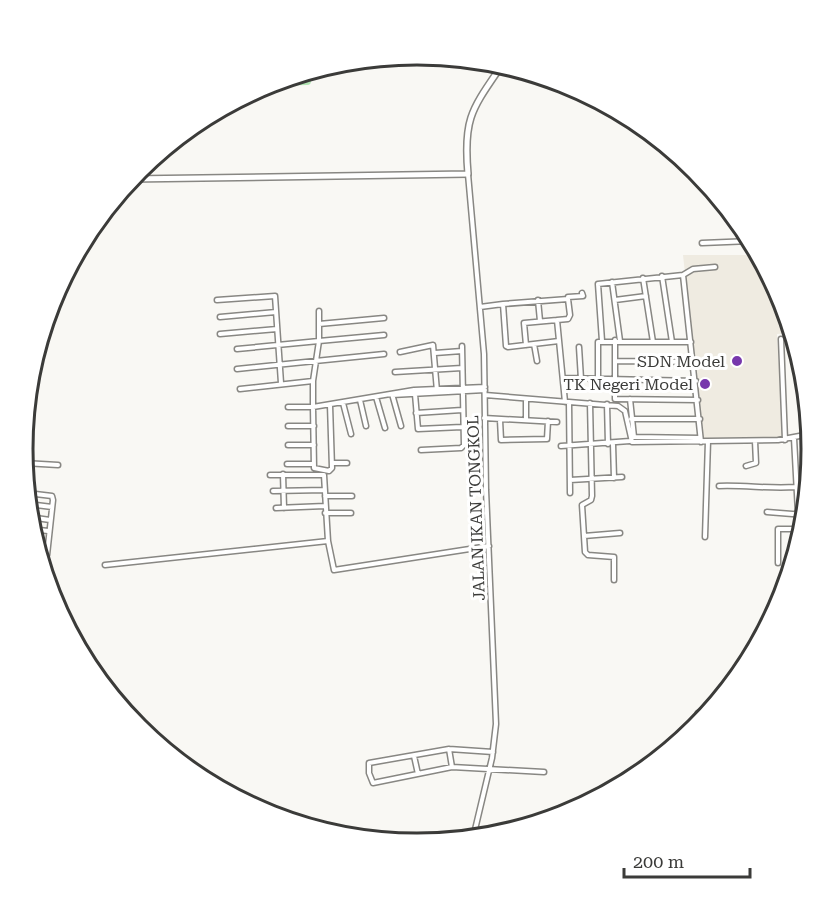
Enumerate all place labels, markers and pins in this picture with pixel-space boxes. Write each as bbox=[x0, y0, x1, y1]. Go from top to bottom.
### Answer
place label: SDN Model bbox=[637, 352, 725, 371]
marker: SDN Model bbox=[730, 354, 744, 368]
place label: TK Negeri Model bbox=[563, 375, 693, 394]
marker: TK Negeri Model bbox=[698, 377, 712, 391]

